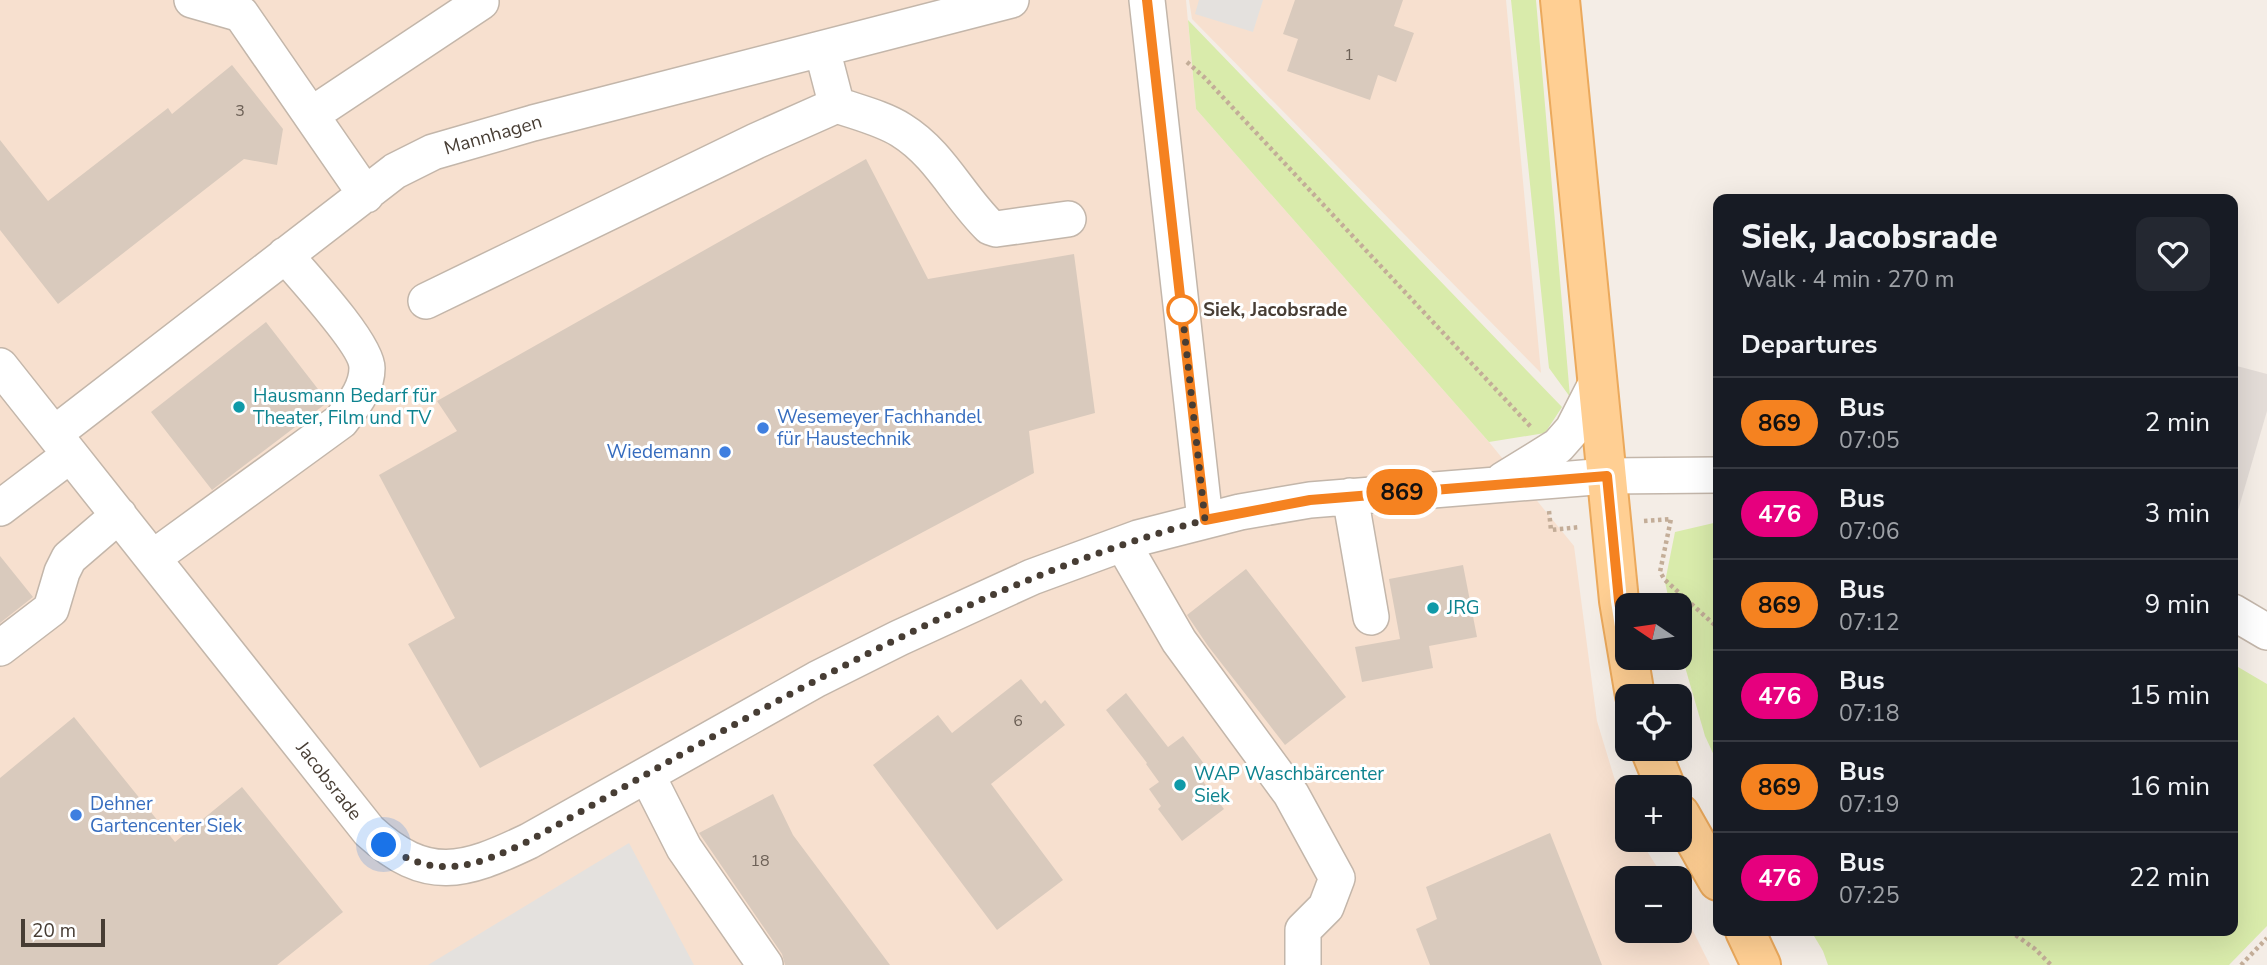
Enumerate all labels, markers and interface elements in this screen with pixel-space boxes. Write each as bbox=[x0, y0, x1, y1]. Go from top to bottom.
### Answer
house number: 1 bbox=[1344, 44, 1354, 66]
house number: 3 bbox=[235, 100, 245, 122]
street label: Mannhagen bbox=[441, 109, 545, 161]
text: Siek, Jacobsrade bbox=[1741, 215, 1998, 260]
button: heart bbox=[2136, 217, 2210, 291]
text: Walk · 4 min · 270 m bbox=[1741, 264, 1954, 295]
marker: Siek, Jacobsrade bbox=[1167, 295, 1197, 325]
place label: Siek, Jacobsrade bbox=[1203, 297, 1347, 323]
text: Departures bbox=[1741, 327, 1877, 362]
place label: Hausmann Bedarf für Theater, Film und TV bbox=[253, 383, 437, 431]
text: Bus bbox=[1839, 390, 1885, 425]
marker: Hausmann Bedarf für Theater, Film und TV bbox=[231, 399, 247, 415]
place label: Wesemeyer Fachhandel für Haustechnik bbox=[777, 404, 982, 452]
text: 2 min bbox=[2145, 405, 2210, 440]
text: 869 bbox=[1758, 407, 1801, 439]
marker: Wesemeyer Fachhandel für Haustechnik bbox=[755, 420, 771, 436]
text: 07:05 bbox=[1839, 425, 1899, 456]
place label: Wiedemann bbox=[606, 439, 711, 465]
marker: Wiedemann bbox=[717, 444, 733, 460]
line badge: 869 bbox=[1362, 469, 1442, 515]
text: 869 bbox=[1380, 476, 1424, 508]
text: Bus bbox=[1839, 481, 1885, 516]
text: 3 min bbox=[2145, 496, 2210, 531]
text: 476 bbox=[1758, 498, 1801, 530]
text: 07:06 bbox=[1839, 516, 1899, 547]
text: Bus bbox=[1839, 572, 1885, 607]
text: 9 min bbox=[2145, 587, 2210, 622]
text: 869 bbox=[1758, 589, 1801, 621]
north arrow bbox=[1615, 593, 1692, 670]
map controls bbox=[1615, 593, 1692, 943]
place label: JRG bbox=[1446, 595, 1480, 621]
marker: JRG bbox=[1425, 600, 1441, 616]
text: 07:12 bbox=[1839, 607, 1899, 638]
text: Bus bbox=[1839, 663, 1885, 698]
text: 15 min bbox=[2129, 678, 2210, 713]
text: 476 bbox=[1758, 680, 1801, 712]
button: locate bbox=[1615, 684, 1692, 761]
text: 07:18 bbox=[1839, 698, 1899, 729]
house number: 6 bbox=[1013, 710, 1023, 732]
street label: Jacobsrade bbox=[289, 735, 368, 826]
text: Bus bbox=[1839, 754, 1885, 789]
place label: WAP Waschbärcenter Siek bbox=[1194, 761, 1384, 809]
text: 16 min bbox=[2129, 769, 2210, 804]
text: 869 bbox=[1758, 771, 1801, 803]
button: + bbox=[1615, 775, 1692, 852]
marker: WAP Waschbärcenter Siek bbox=[1172, 777, 1188, 793]
text: 07:19 bbox=[1839, 789, 1899, 820]
place label: Dehner Gartencenter Siek bbox=[90, 791, 243, 839]
marker: Dehner Gartencenter Siek bbox=[68, 807, 84, 823]
your location bbox=[366, 827, 401, 862]
text: Bus bbox=[1839, 845, 1885, 880]
house number: 18 bbox=[750, 850, 770, 872]
text: 22 min bbox=[2129, 860, 2210, 895]
text: 476 bbox=[1758, 862, 1801, 894]
button: − bbox=[1615, 866, 1692, 943]
text: 07:25 bbox=[1839, 880, 1899, 911]
scale bar bbox=[21, 916, 105, 948]
text: 20 m bbox=[32, 918, 76, 944]

